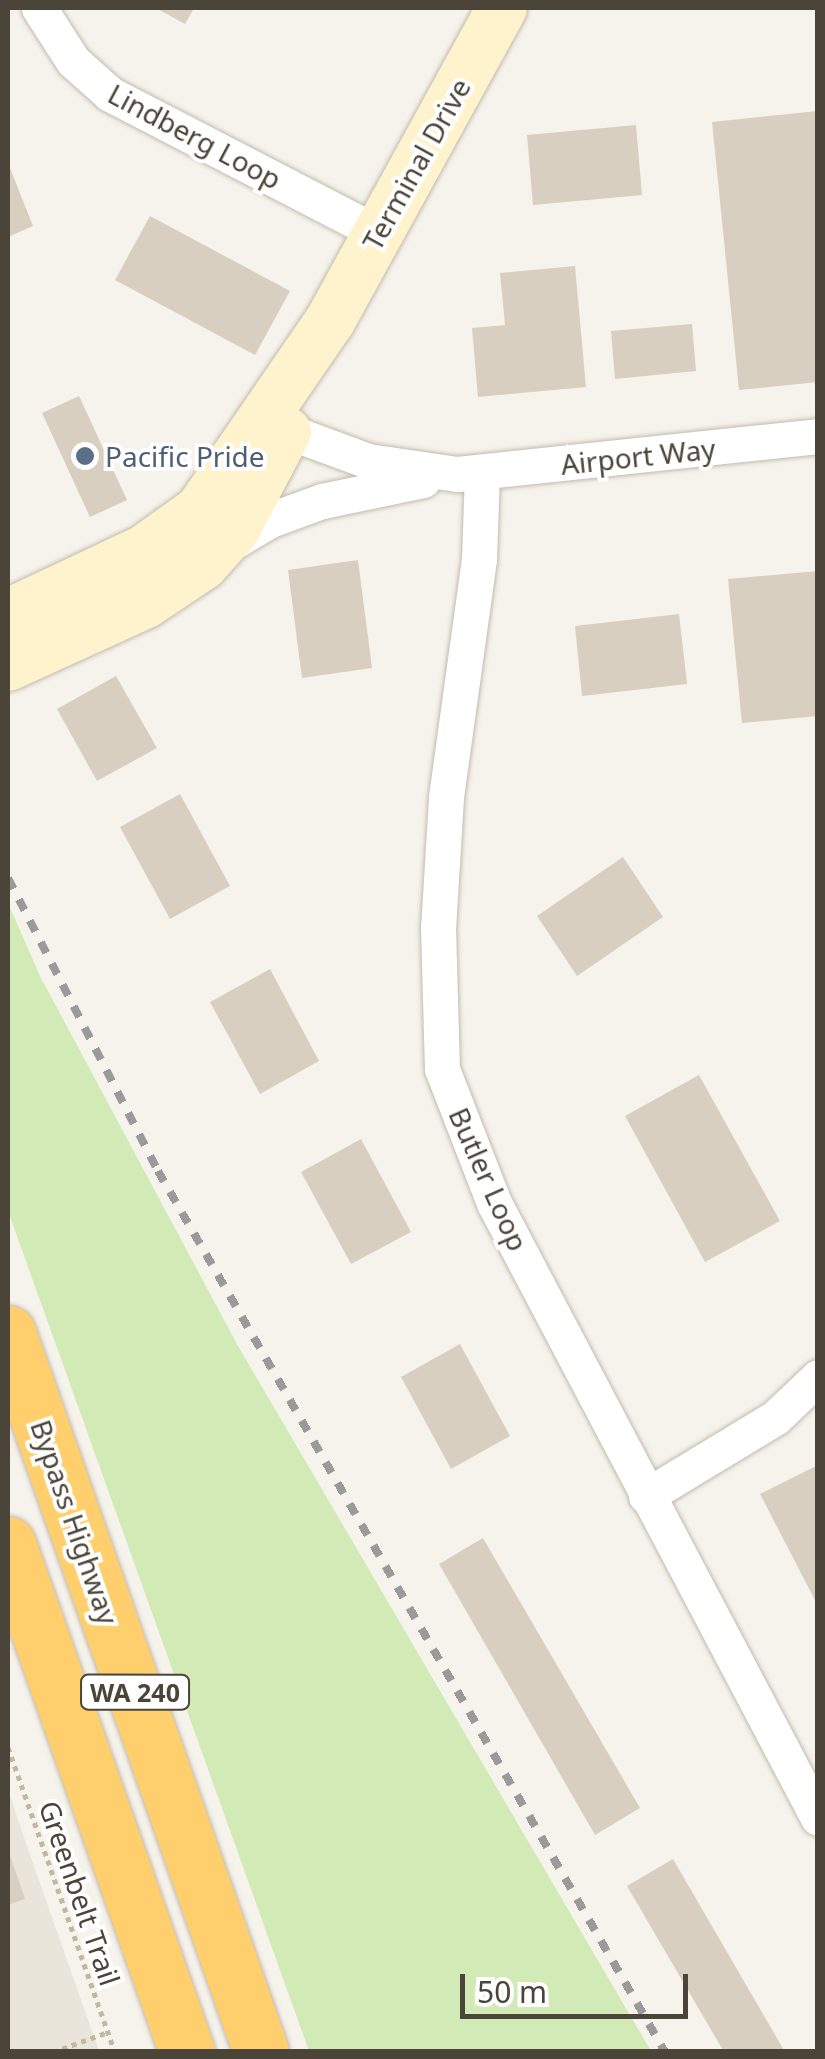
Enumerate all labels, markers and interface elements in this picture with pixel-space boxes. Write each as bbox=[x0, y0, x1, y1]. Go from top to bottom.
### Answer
street label: Terminal Drive bbox=[355, 72, 477, 256]
street label: Lindberg Loop bbox=[103, 76, 287, 196]
street label: Airport Way bbox=[559, 431, 717, 481]
place label: Pacific Pride bbox=[105, 439, 265, 473]
marker: Pacific Pride bbox=[74, 445, 96, 467]
street label: Butler Loop bbox=[442, 1102, 536, 1256]
street label: Bypass Highway bbox=[24, 1415, 126, 1629]
road number: WA 240 bbox=[80, 1672, 190, 1712]
street label: Greenbelt Trail bbox=[33, 1796, 127, 1990]
scale bar bbox=[465, 1954, 692, 2016]
text: 50 m bbox=[477, 1971, 547, 2012]

